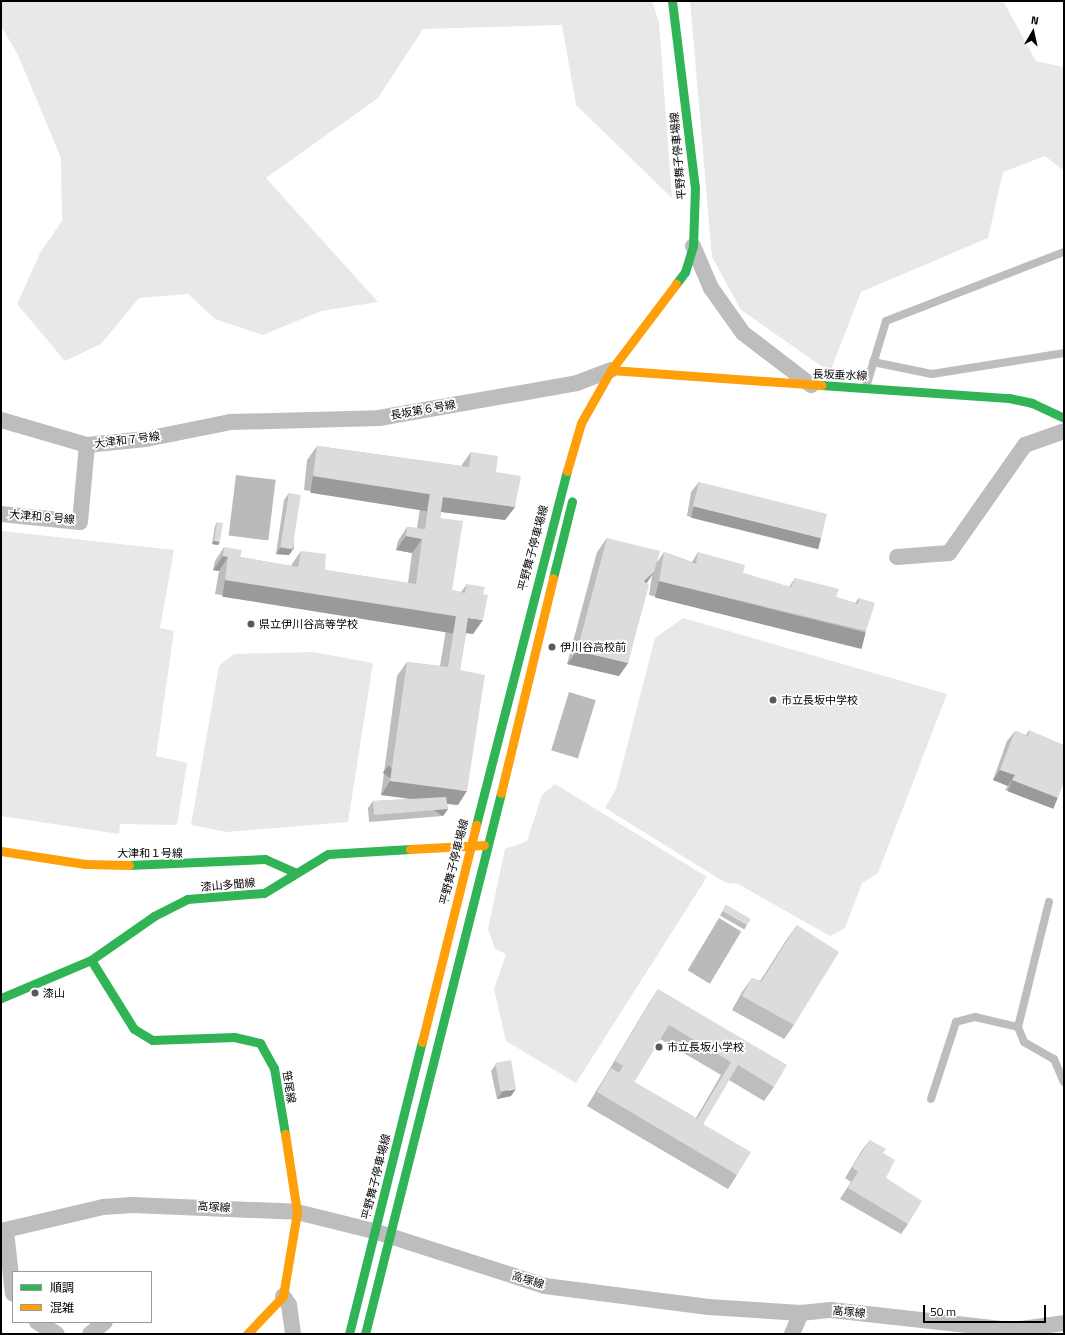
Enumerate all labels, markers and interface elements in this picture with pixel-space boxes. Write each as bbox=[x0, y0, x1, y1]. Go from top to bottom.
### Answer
north arrow bbox=[1013, 12, 1053, 52]
text: N bbox=[1030, 12, 1040, 29]
street label: 平野舞子停車場線 bbox=[668, 112, 688, 200]
street label: 長坂垂水線 bbox=[812, 367, 868, 383]
street label: 長坂第６号線 bbox=[389, 398, 457, 422]
street label: 大津和７号線 bbox=[93, 429, 161, 451]
street label: 平野舞子停車場線 bbox=[515, 504, 551, 592]
street label: 大津和８号線 bbox=[9, 508, 75, 526]
place label: 県立伊川谷高等学校 bbox=[259, 617, 358, 631]
marker: 県立伊川谷高等学校 bbox=[246, 619, 256, 629]
place label: 伊川谷高校前 bbox=[560, 640, 626, 654]
marker: 伊川谷高校前 bbox=[547, 642, 557, 652]
place label: 市立長坂中学校 bbox=[781, 693, 858, 707]
marker: 市立長坂中学校 bbox=[768, 695, 778, 705]
street label: 平野舞子停車場線 bbox=[437, 818, 471, 906]
street label: 大津和１号線 bbox=[117, 846, 183, 860]
street label: 漆山多聞線 bbox=[200, 876, 256, 894]
place label: 漆山 bbox=[43, 986, 65, 1000]
marker: 漆山 bbox=[30, 988, 40, 998]
place label: 市立長坂小学校 bbox=[667, 1040, 744, 1054]
marker: 市立長坂小学校 bbox=[654, 1042, 664, 1052]
street label: 笹尾線 bbox=[280, 1070, 298, 1104]
street label: 平野舞子停車場線 bbox=[359, 1133, 393, 1221]
street label: 高塚線 bbox=[197, 1200, 231, 1214]
street label: 高塚線 bbox=[510, 1269, 546, 1291]
legend bbox=[12, 1271, 152, 1323]
text: 順調 bbox=[50, 1278, 74, 1297]
scale bar bbox=[925, 1297, 1048, 1323]
text: 混雑 bbox=[50, 1298, 74, 1317]
text: 50 m bbox=[930, 1302, 956, 1321]
street label: 高塚線 bbox=[832, 1304, 866, 1320]

